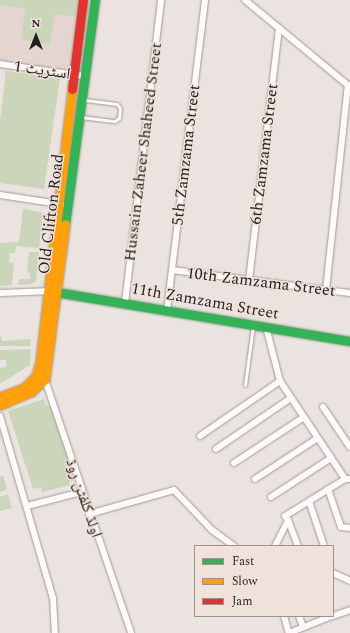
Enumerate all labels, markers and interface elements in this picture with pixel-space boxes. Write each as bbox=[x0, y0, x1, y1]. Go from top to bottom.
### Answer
text: N bbox=[32, 15, 40, 32]
north arrow bbox=[16, 16, 56, 56]
street label: Hussain Zaheer Shaheed Street bbox=[120, 42, 166, 262]
street label: اسٹریٹ 1 bbox=[12, 57, 72, 83]
street label: 6th Zamzama Street bbox=[246, 82, 282, 226]
street label: 5th Zamzama Street bbox=[168, 83, 204, 227]
street label: Old Clifton Road bbox=[34, 153, 68, 275]
street label: 10th Zamzama Street bbox=[185, 263, 337, 301]
street label: 11th Zamzama Street bbox=[130, 279, 280, 323]
street label: اولڈ کلفٹن روڈ bbox=[62, 456, 106, 540]
legend bbox=[194, 545, 334, 617]
text: Fast bbox=[232, 552, 254, 571]
text: Slow bbox=[232, 572, 257, 591]
text: Jam bbox=[232, 592, 253, 611]

